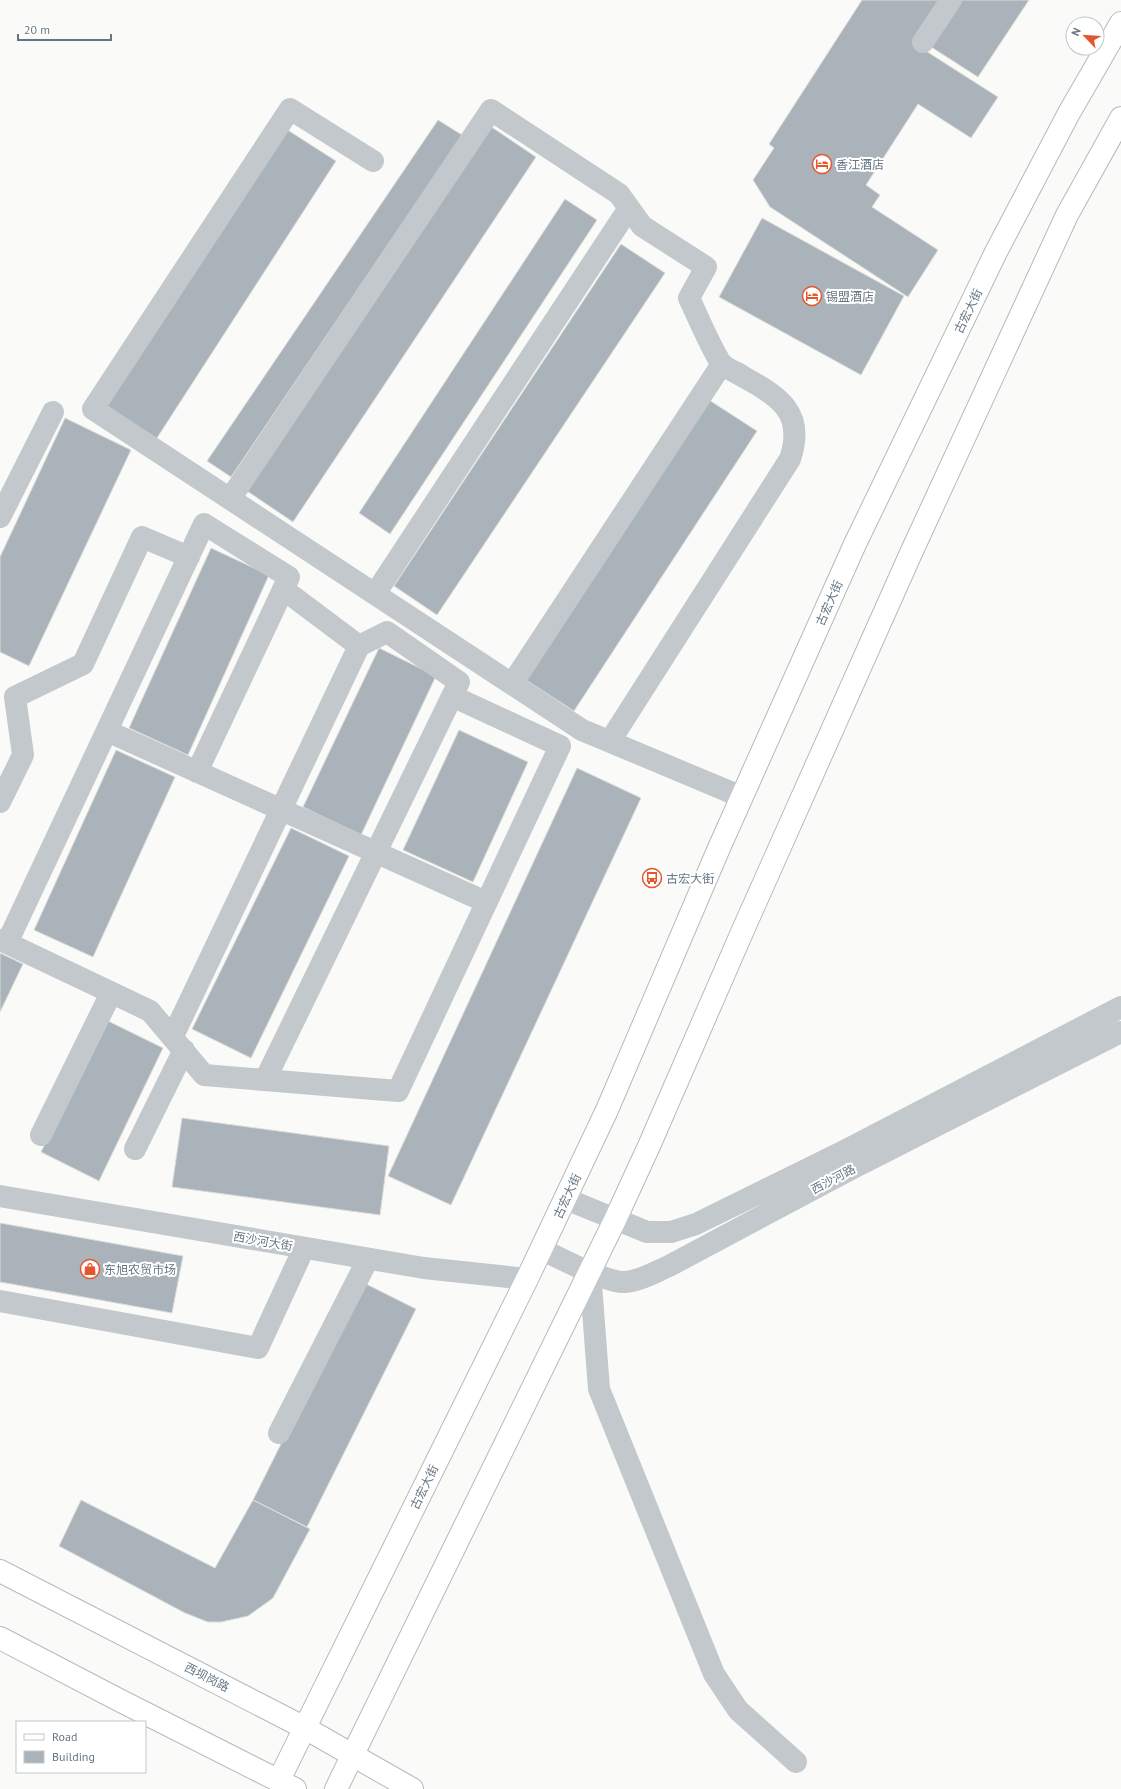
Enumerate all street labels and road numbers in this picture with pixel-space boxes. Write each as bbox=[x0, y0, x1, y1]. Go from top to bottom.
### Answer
street label: 古宏大街 bbox=[951, 286, 985, 336]
street label: 古宏大街 bbox=[812, 578, 846, 628]
street label: 西沙河路 bbox=[808, 1161, 858, 1197]
street label: 古宏大街 bbox=[550, 1171, 584, 1221]
street label: 西沙河大街 bbox=[232, 1228, 294, 1254]
street label: 古宏大街 bbox=[407, 1462, 441, 1512]
street label: 西坝岗路 bbox=[182, 1659, 232, 1695]

